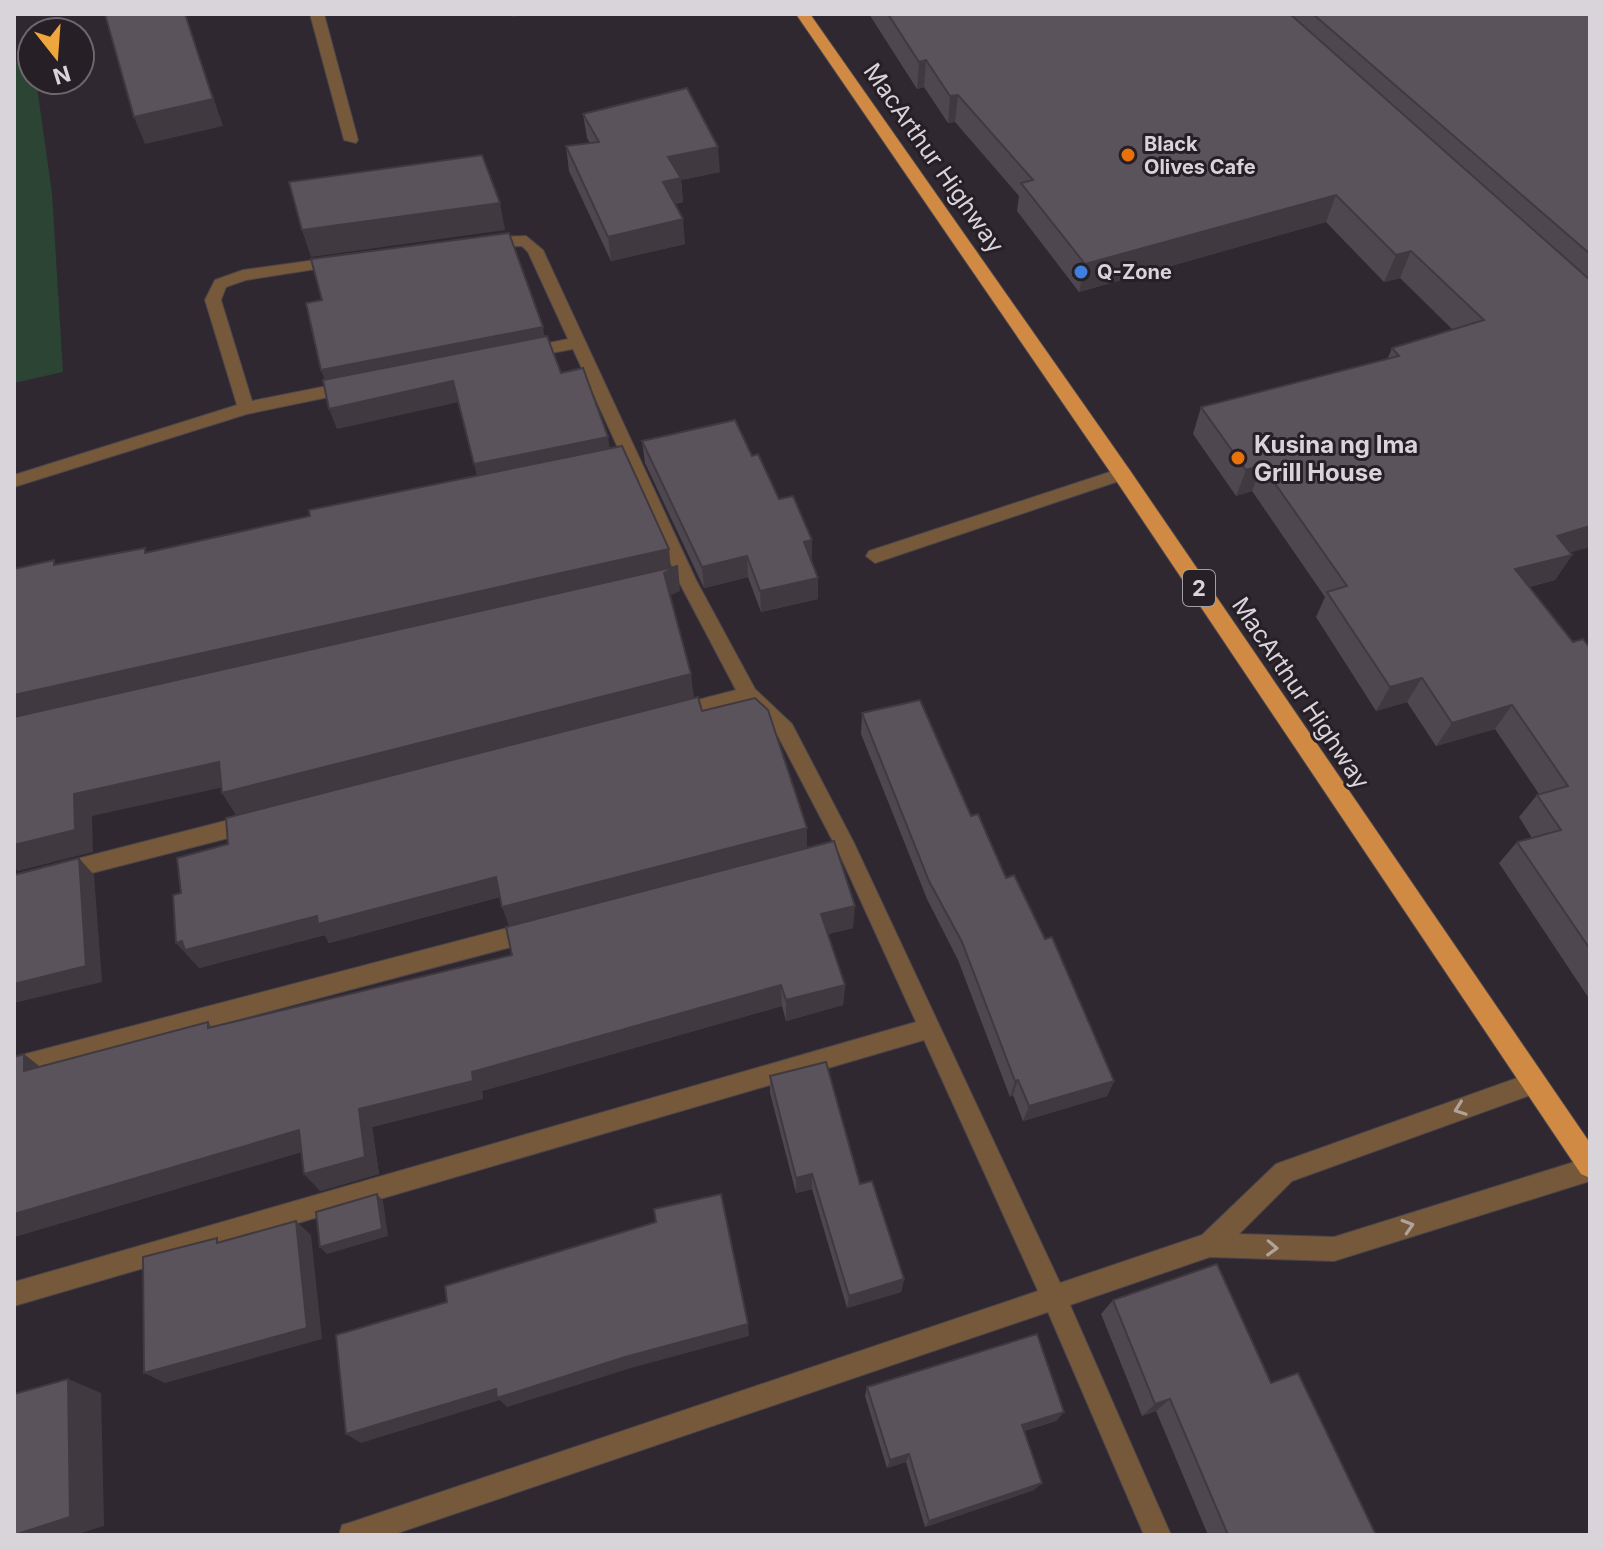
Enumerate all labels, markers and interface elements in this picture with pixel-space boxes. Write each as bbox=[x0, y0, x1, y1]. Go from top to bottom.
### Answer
north arrow bbox=[16, 16, 96, 96]
street label: MacArthur Highway bbox=[858, 58, 1010, 258]
text: N bbox=[50, 60, 74, 90]
place label: Black Olives Cafe bbox=[1144, 132, 1256, 179]
marker: Black Olives Cafe bbox=[1119, 146, 1137, 164]
place label: Q-Zone bbox=[1097, 260, 1172, 284]
marker: Q-Zone bbox=[1072, 263, 1090, 281]
place label: Kusina ng Ima Grill House bbox=[1254, 430, 1418, 487]
marker: Kusina ng Ima Grill House bbox=[1229, 449, 1247, 467]
road number: 2 bbox=[1183, 570, 1215, 606]
street label: MacArthur Highway bbox=[1226, 592, 1376, 794]
one-way arrow bbox=[1454, 1100, 1468, 1116]
one-way arrow bbox=[1401, 1219, 1414, 1235]
one-way arrow bbox=[1266, 1239, 1279, 1256]

